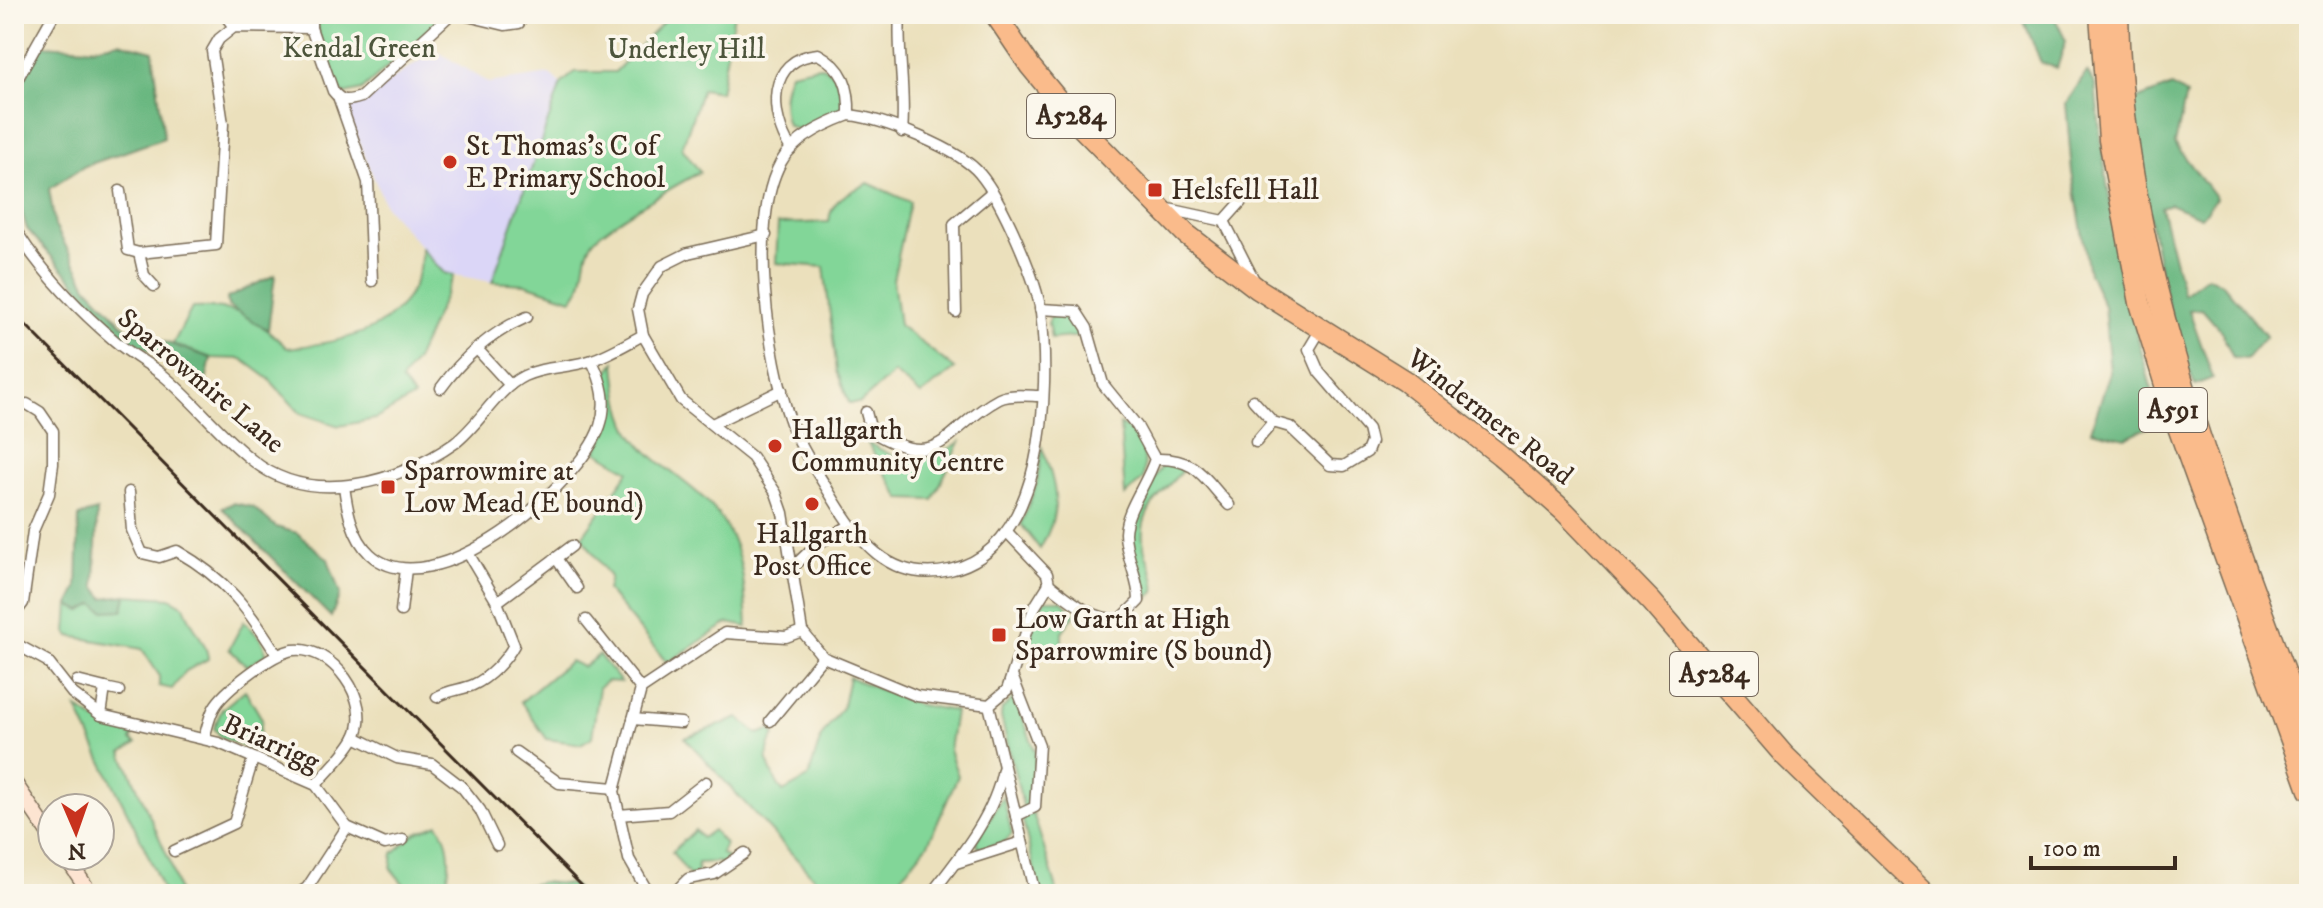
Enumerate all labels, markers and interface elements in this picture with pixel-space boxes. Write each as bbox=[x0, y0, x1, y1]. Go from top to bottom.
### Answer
park label: Kendal Green bbox=[282, 31, 436, 66]
park label: Underley Hill bbox=[607, 32, 766, 67]
road number: A5284 bbox=[1027, 94, 1115, 138]
place label: St Thomas's C of E Primary School bbox=[466, 129, 666, 196]
marker: St Thomas's C of E Primary School bbox=[441, 153, 459, 171]
place label: Helsfell Hall bbox=[1171, 173, 1319, 208]
marker: Helsfell Hall bbox=[1146, 181, 1164, 199]
street label: Sparrowmire Lane bbox=[110, 301, 292, 461]
street label: Windermere Road bbox=[1399, 340, 1580, 493]
road number: A591 bbox=[2139, 388, 2207, 432]
place label: Hallgarth Community Centre bbox=[791, 413, 1004, 480]
marker: Hallgarth Community Centre bbox=[766, 437, 784, 455]
place label: Sparrowmire at Low Mead (E bound) bbox=[404, 454, 644, 521]
marker: Sparrowmire at Low Mead (E bound) bbox=[379, 478, 397, 496]
marker: Hallgarth Post Office bbox=[803, 495, 821, 513]
place label: Hallgarth Post Office bbox=[753, 517, 872, 584]
place label: Low Garth at High Sparrowmire (S bound) bbox=[1015, 602, 1272, 669]
marker: Low Garth at High Sparrowmire (S bound) bbox=[990, 626, 1008, 644]
road number: A5284 bbox=[1670, 652, 1758, 696]
street label: Briarrigg bbox=[217, 706, 325, 780]
north arrow bbox=[36, 792, 116, 872]
scale bar bbox=[2031, 820, 2175, 870]
text: 100 m bbox=[2043, 834, 2101, 864]
text: N bbox=[67, 837, 86, 864]

